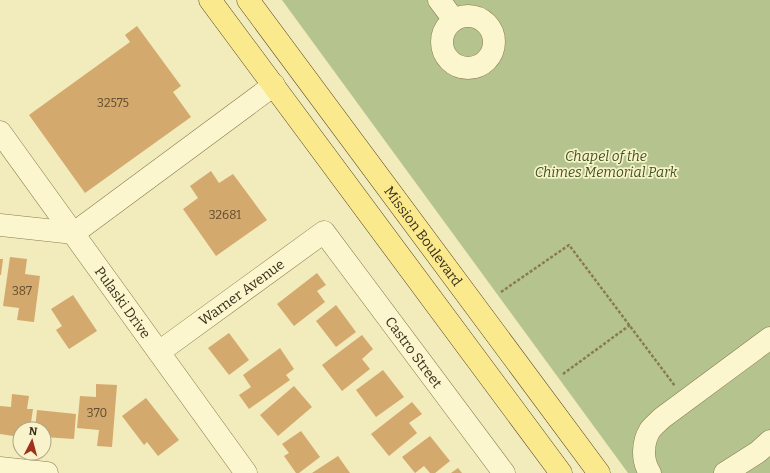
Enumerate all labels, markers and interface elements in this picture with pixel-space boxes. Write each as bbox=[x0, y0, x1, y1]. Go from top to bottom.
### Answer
house number: 32575 bbox=[97, 96, 129, 110]
park label: Chapel of the Chimes Memorial Park bbox=[535, 148, 678, 181]
street label: Mission Boulevard bbox=[381, 183, 466, 289]
house number: 32681 bbox=[209, 208, 241, 222]
street label: Warner Avenue bbox=[195, 255, 288, 329]
street label: Pulaski Drive bbox=[91, 263, 154, 341]
house number: 387 bbox=[12, 284, 32, 298]
street label: Castro Street bbox=[382, 313, 446, 391]
house number: 370 bbox=[87, 406, 107, 420]
north arrow bbox=[12, 421, 52, 461]
text: N bbox=[28, 425, 38, 439]

